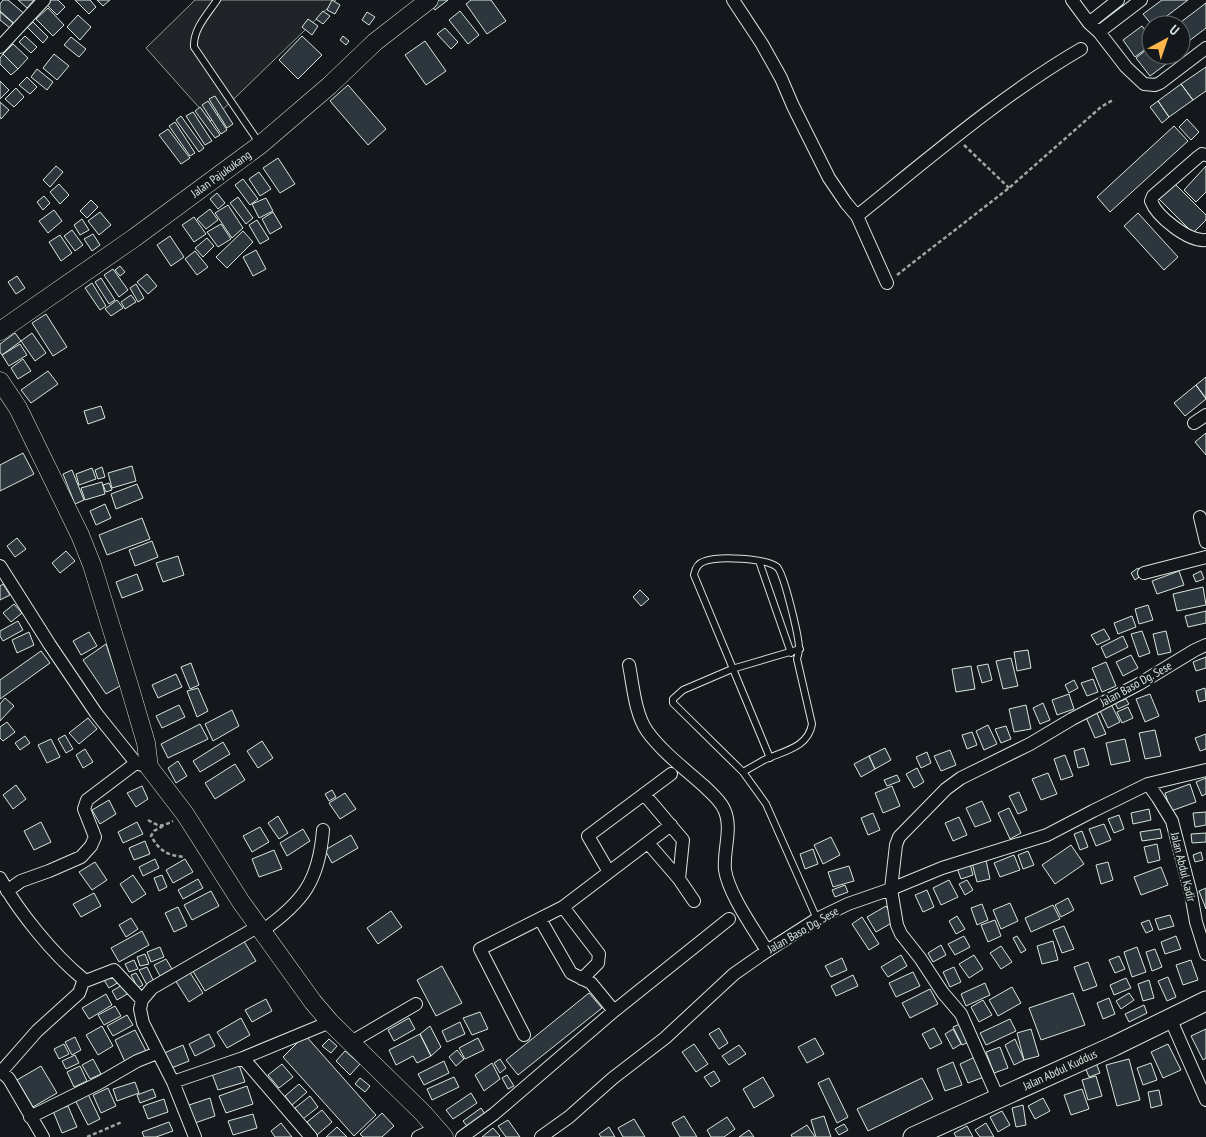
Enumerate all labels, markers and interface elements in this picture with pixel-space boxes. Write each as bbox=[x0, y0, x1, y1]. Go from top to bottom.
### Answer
north arrow bbox=[1141, 15, 1191, 65]
text: U bbox=[1166, 21, 1183, 39]
street label: Jalan Pajukukang bbox=[187, 147, 254, 201]
street label: Jalan Baso Dg. Sese bbox=[1096, 658, 1174, 710]
street label: Jalan Abdul Kadir bbox=[1167, 830, 1200, 904]
street label: Jalan Baso Dg. Sese bbox=[764, 903, 841, 957]
street label: Jalan Abdul Kuddus bbox=[1019, 1046, 1099, 1094]

